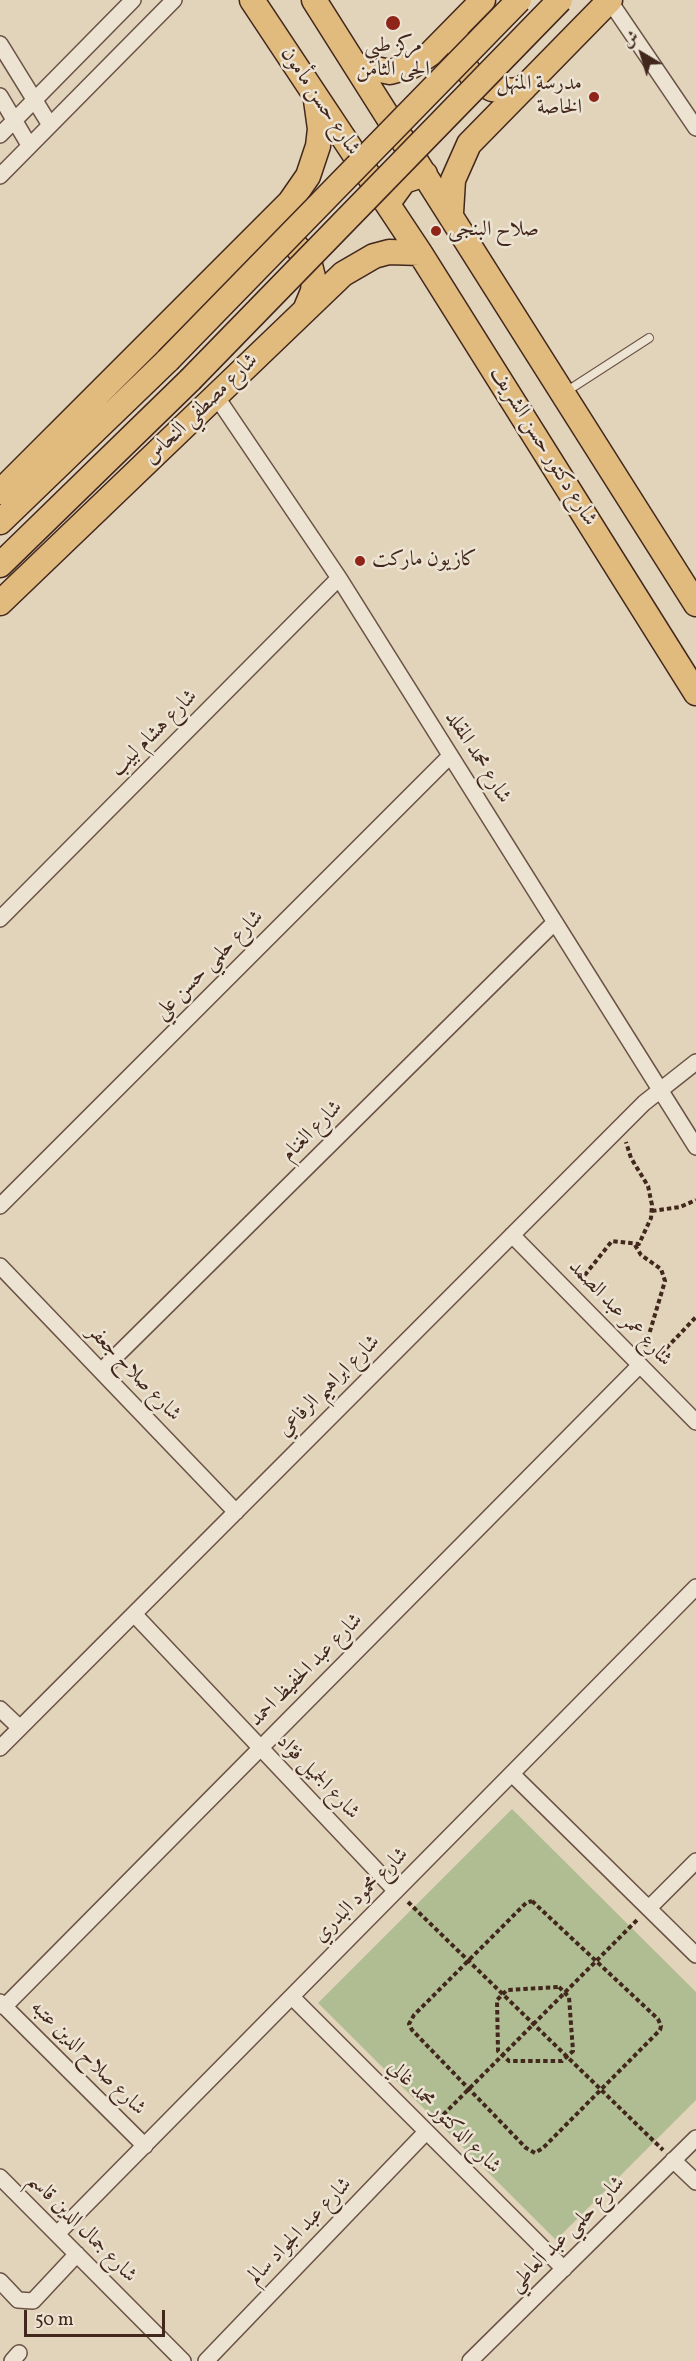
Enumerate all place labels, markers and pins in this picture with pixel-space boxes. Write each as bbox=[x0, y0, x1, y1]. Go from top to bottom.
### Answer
marker: مركز طبي الحى الثامن bbox=[384, 14, 402, 32]
place label: مركز طبي الحى الثامن bbox=[356, 34, 430, 84]
place label: مدرسة المنهل الخاصة bbox=[496, 72, 582, 122]
marker: مدرسة المنهل الخاصة bbox=[587, 90, 601, 104]
place label: صلاح البنجى bbox=[448, 218, 539, 244]
marker: صلاح البنجى bbox=[429, 224, 443, 238]
place label: كازيون ماركت bbox=[372, 548, 477, 574]
marker: كازيون ماركت bbox=[353, 554, 367, 568]

